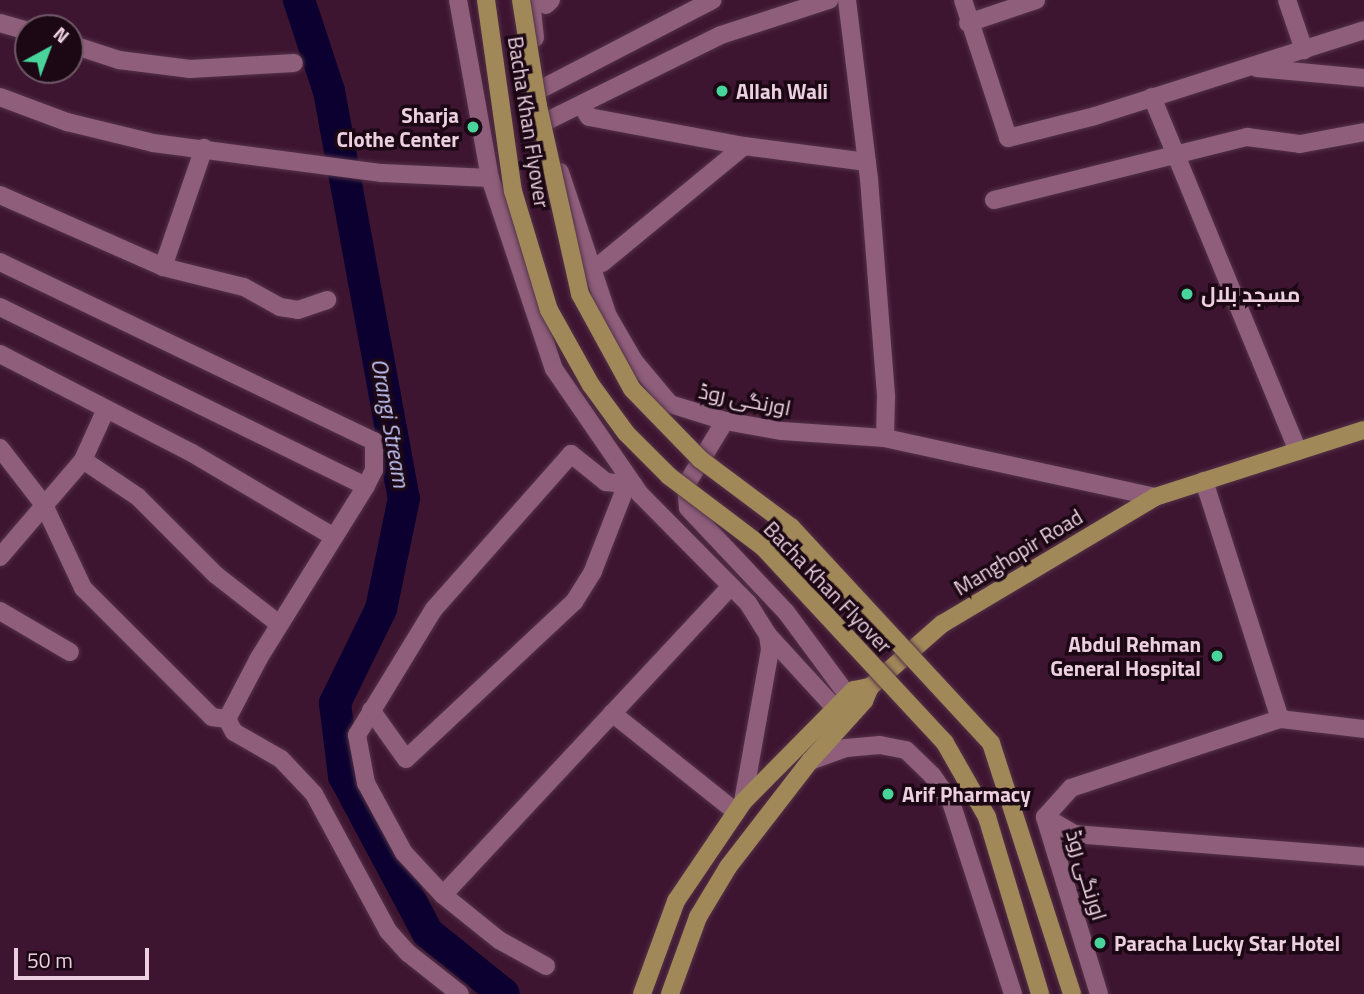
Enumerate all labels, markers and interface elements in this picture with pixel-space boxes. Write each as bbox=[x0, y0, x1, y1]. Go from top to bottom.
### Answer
north arrow bbox=[14, 14, 84, 84]
text: N bbox=[47, 19, 76, 50]
street label: Bacha Khan Flyover bbox=[503, 34, 555, 210]
place label: Allah Wali bbox=[736, 78, 828, 104]
marker: Allah Wali bbox=[714, 83, 730, 99]
place label: Sharja Clothe Center bbox=[336, 102, 459, 152]
marker: Sharja Clothe Center bbox=[465, 119, 481, 135]
place label: مسجد بلال bbox=[1201, 281, 1300, 307]
marker: مسجد بلال bbox=[1179, 286, 1195, 302]
water label: Orangi Stream bbox=[365, 356, 415, 490]
street label: اورنگی روڈ bbox=[697, 378, 793, 420]
street label: Manghopir Road bbox=[949, 504, 1087, 600]
street label: Bacha Khan Flyover bbox=[759, 516, 897, 658]
place label: Abdul Rehman General Hospital bbox=[1050, 631, 1201, 681]
marker: Abdul Rehman General Hospital bbox=[1207, 646, 1227, 666]
place label: Arif Pharmacy bbox=[902, 781, 1031, 807]
marker: Arif Pharmacy bbox=[880, 786, 896, 802]
street label: اورنگی روڈ bbox=[1061, 827, 1113, 923]
place label: Paracha Lucky Star Hotel bbox=[1114, 930, 1340, 956]
scale bar bbox=[18, 934, 152, 978]
marker: Paracha Lucky Star Hotel bbox=[1092, 935, 1108, 951]
text: 50 m bbox=[27, 944, 73, 976]

